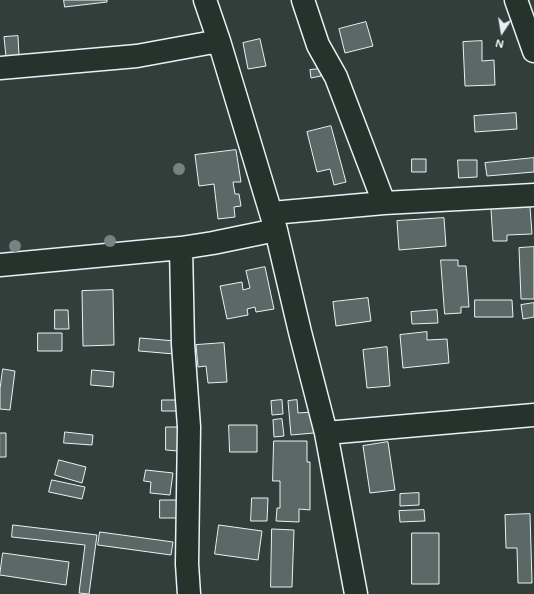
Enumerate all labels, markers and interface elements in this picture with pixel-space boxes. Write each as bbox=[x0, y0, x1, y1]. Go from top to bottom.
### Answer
north arrow bbox=[482, 12, 522, 52]
text: N bbox=[494, 36, 505, 52]

